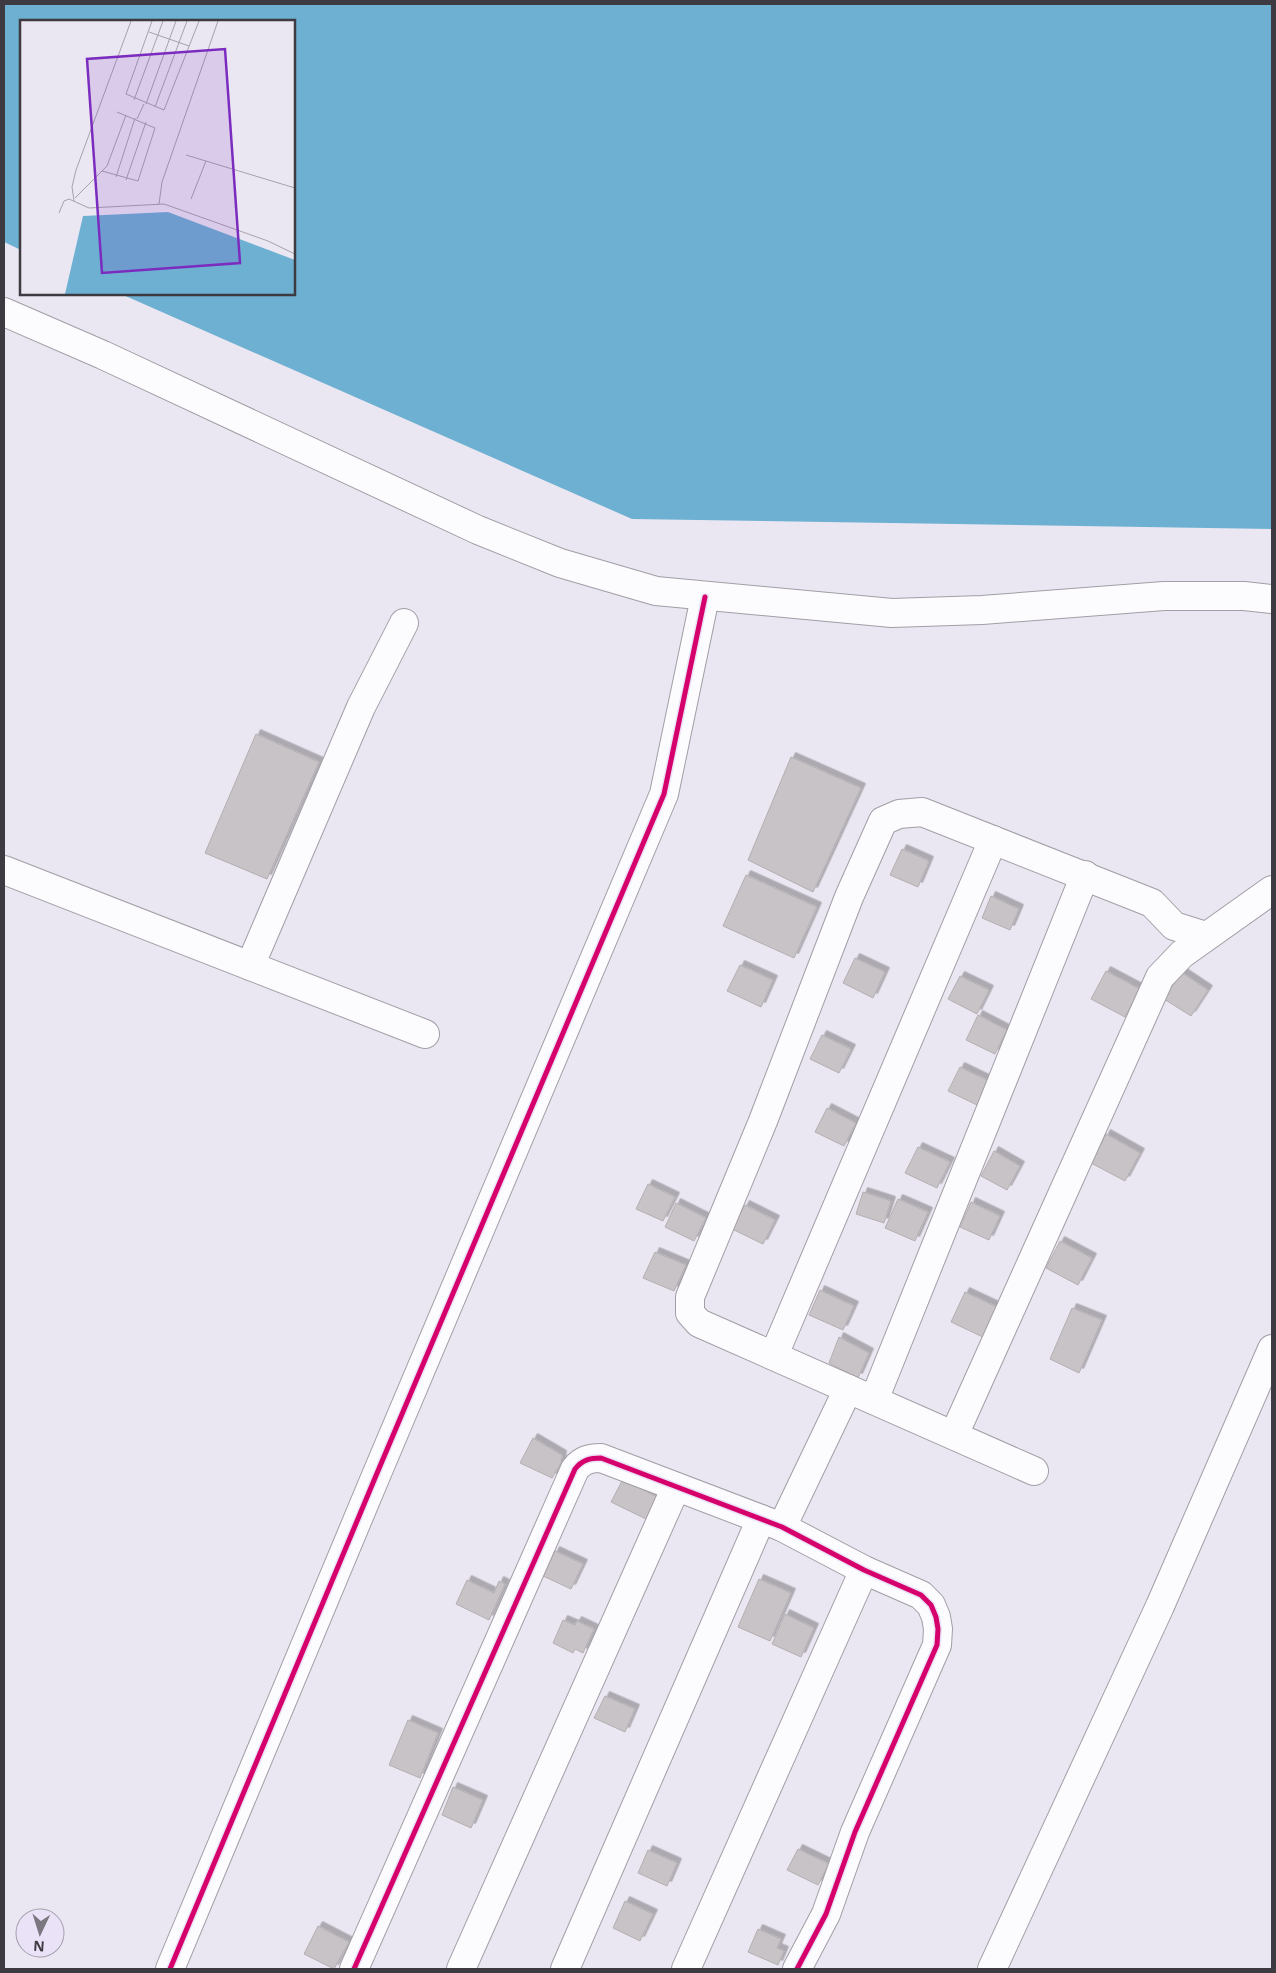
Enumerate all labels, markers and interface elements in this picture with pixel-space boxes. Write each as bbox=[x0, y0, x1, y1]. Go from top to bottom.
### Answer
inset map bbox=[20, 20, 295, 295]
north arrow bbox=[15, 1908, 65, 1958]
text: N bbox=[33, 1937, 45, 1956]

